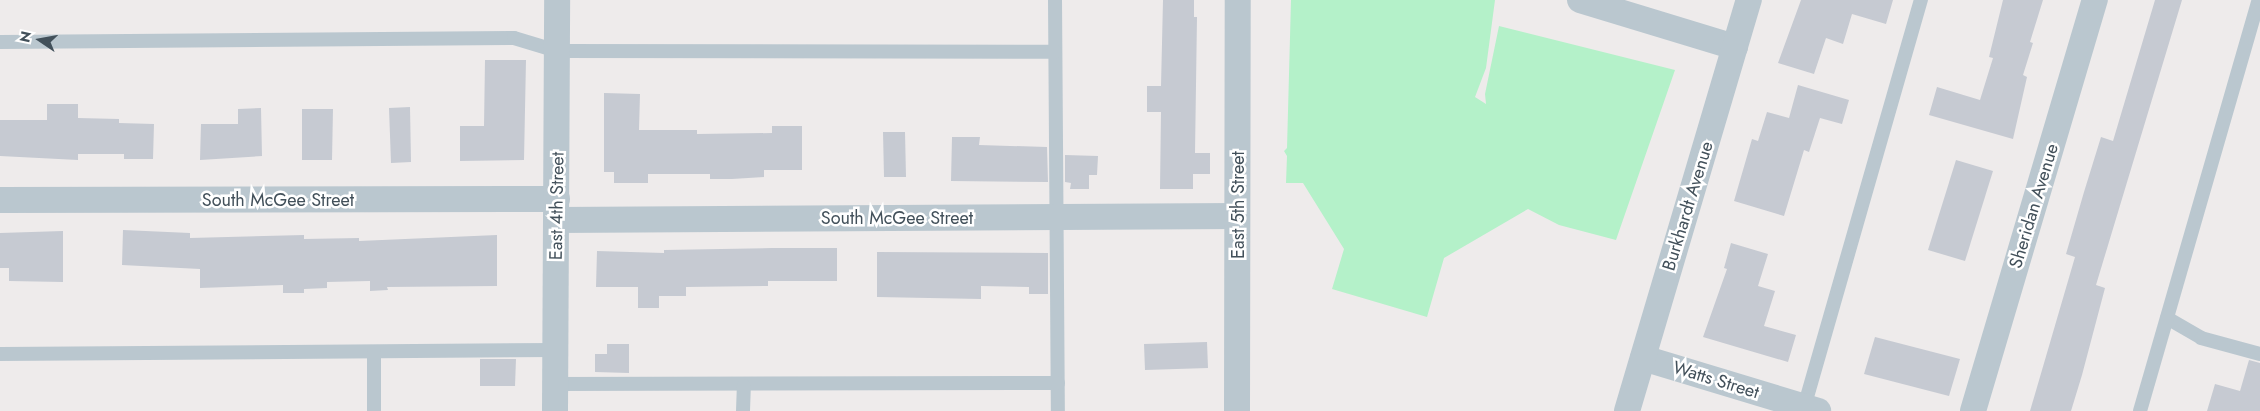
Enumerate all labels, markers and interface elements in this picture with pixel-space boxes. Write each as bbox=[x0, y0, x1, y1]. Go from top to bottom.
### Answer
north arrow bbox=[15, 15, 65, 65]
text: N bbox=[14, 29, 36, 44]
street label: Burkhardt Avenue bbox=[1658, 139, 1718, 273]
street label: Sheridan Avenue bbox=[2005, 141, 2063, 271]
street label: East 5th Street bbox=[1227, 151, 1249, 259]
street label: East 4th Street bbox=[545, 152, 569, 260]
street label: South McGee Street bbox=[202, 189, 354, 211]
street label: South McGee Street bbox=[821, 207, 973, 229]
street label: Watts Street bbox=[1670, 357, 1762, 403]

